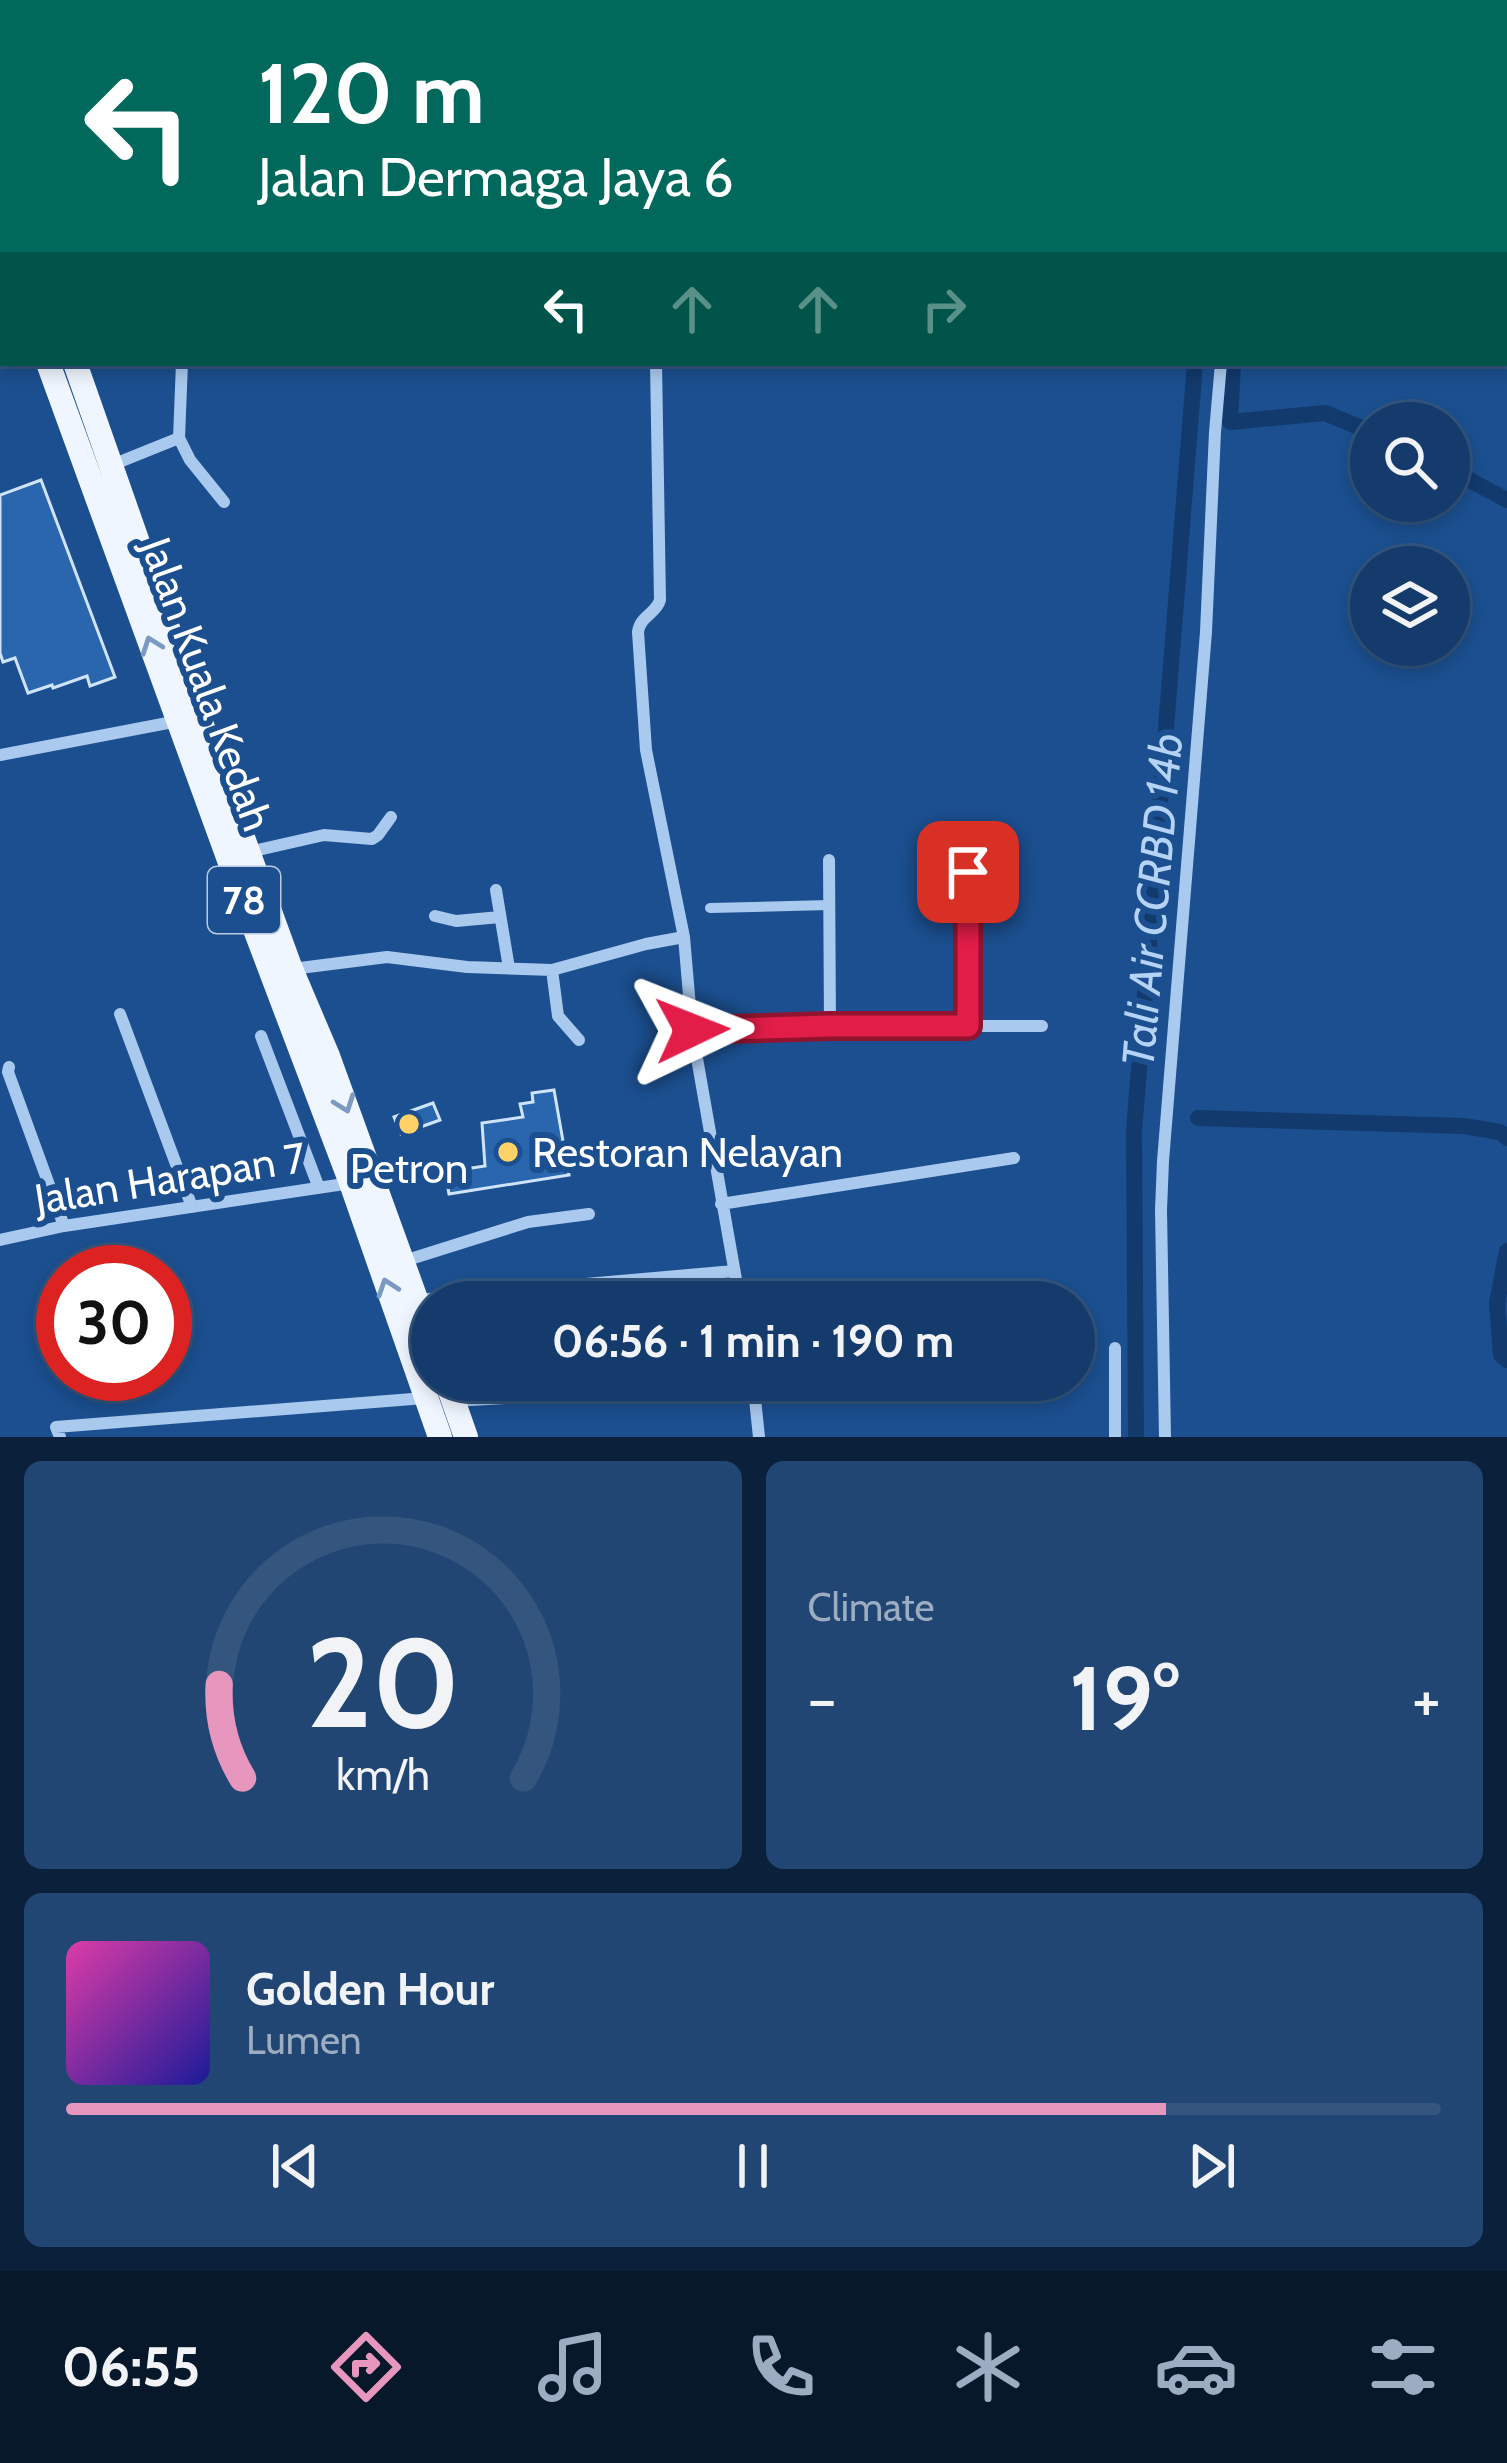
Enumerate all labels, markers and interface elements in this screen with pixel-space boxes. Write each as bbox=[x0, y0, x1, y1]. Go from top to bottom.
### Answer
text: 120 m bbox=[258, 42, 485, 144]
icon: left bbox=[60, 48, 216, 204]
text: Jalan Dermaga Jaya 6 bbox=[258, 144, 734, 210]
icon: left bbox=[533, 276, 599, 342]
icon: ahead bbox=[659, 276, 725, 342]
icon: ahead bbox=[785, 276, 851, 342]
icon: right bbox=[911, 276, 977, 342]
map controls bbox=[1350, 402, 1470, 666]
button: search bbox=[1350, 402, 1470, 522]
street label: Jalan Kuala Kedah bbox=[130, 529, 284, 838]
button: layers bbox=[1350, 546, 1470, 666]
one-way arrow bbox=[141, 636, 165, 657]
water label: Tali Air CCRBD 14b bbox=[1111, 731, 1193, 1069]
pin bbox=[917, 821, 1019, 923]
icon: arrive bbox=[935, 839, 1001, 905]
road number: 78 bbox=[208, 867, 280, 933]
position arrow bbox=[629, 967, 755, 1093]
one-way arrow bbox=[331, 1092, 355, 1113]
marker: Petron bbox=[396, 1111, 422, 1137]
place label: Restoran Nelayan bbox=[532, 1126, 843, 1178]
street label: Jalan Harapan 7 bbox=[30, 1131, 309, 1225]
marker: Restoran Nelayan bbox=[495, 1139, 521, 1165]
place label: Petron bbox=[350, 1142, 468, 1194]
speed limit sign: 30 bbox=[36, 1245, 192, 1401]
one-way arrow bbox=[377, 1278, 401, 1299]
text: 06:56 · 1 min · 190 m bbox=[552, 1314, 954, 1368]
text: Climate bbox=[808, 1583, 934, 1631]
text: 20 bbox=[306, 1607, 460, 1758]
text: 19° bbox=[1069, 1643, 1179, 1753]
text: − bbox=[808, 1658, 837, 1739]
text: + bbox=[1412, 1658, 1441, 1739]
text: km/h bbox=[336, 1749, 430, 1801]
text: Golden Hour bbox=[246, 1962, 494, 2016]
text: Lumen bbox=[246, 2016, 362, 2064]
icon: previous bbox=[262, 2133, 328, 2199]
icon: pause bbox=[720, 2133, 786, 2199]
icon: next bbox=[1179, 2133, 1245, 2199]
icon: directions bbox=[324, 2325, 408, 2409]
icon: music bbox=[531, 2325, 615, 2409]
icon: phone bbox=[739, 2325, 823, 2409]
icon: climate bbox=[946, 2325, 1030, 2409]
icon: car bbox=[1154, 2325, 1238, 2409]
icon: filters bbox=[1361, 2325, 1445, 2409]
text: 06:55 bbox=[62, 2334, 200, 2400]

